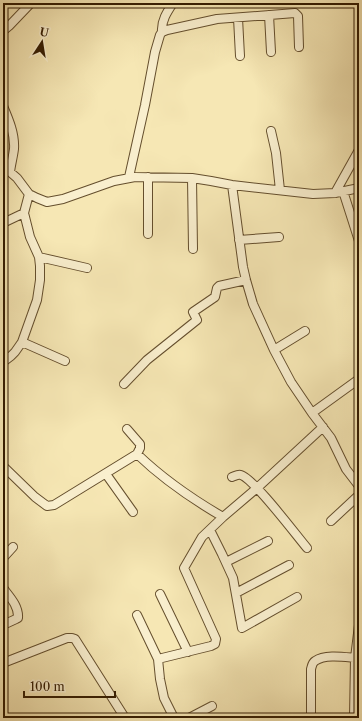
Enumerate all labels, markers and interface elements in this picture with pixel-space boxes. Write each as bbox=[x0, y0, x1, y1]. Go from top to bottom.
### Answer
north arrow bbox=[22, 22, 62, 62]
text: U bbox=[38, 24, 50, 40]
scale bar bbox=[24, 673, 115, 699]
text: 100 m bbox=[30, 679, 65, 694]

